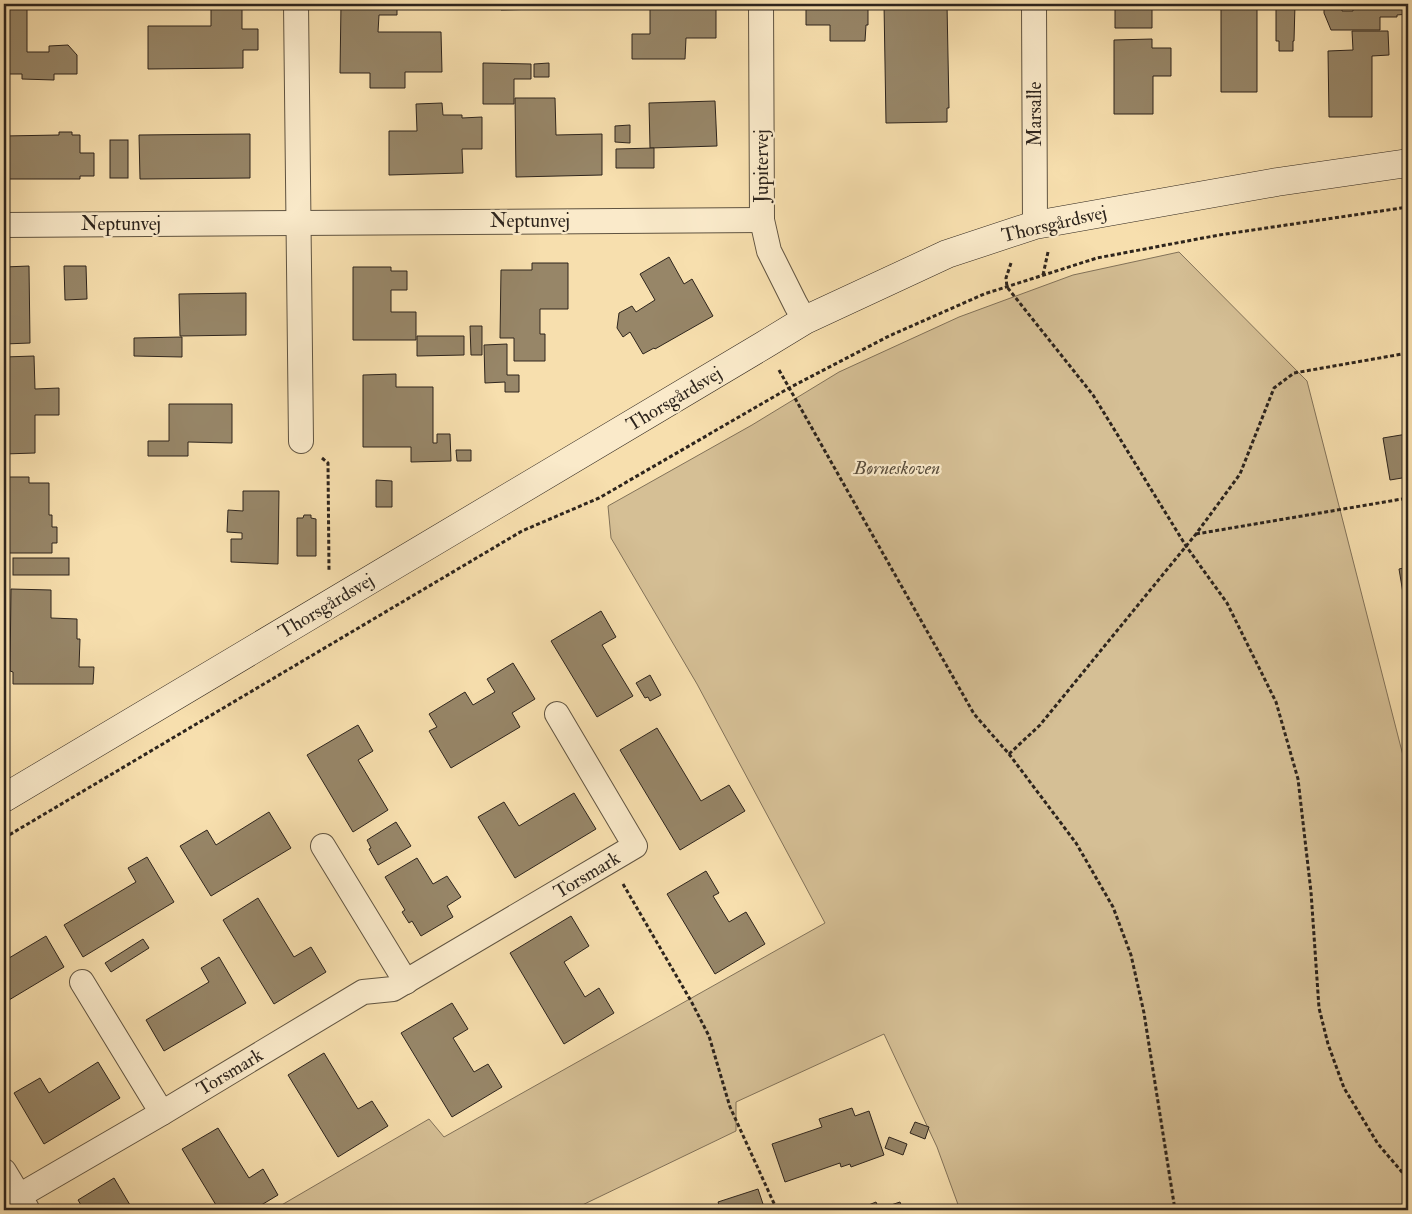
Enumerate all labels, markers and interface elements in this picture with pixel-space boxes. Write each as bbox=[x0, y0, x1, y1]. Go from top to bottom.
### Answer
street label: Marsalle bbox=[1023, 81, 1047, 147]
street label: Jupitervej bbox=[750, 129, 775, 204]
street label: Thorsgårdsvej bbox=[999, 200, 1109, 248]
street label: Neptunvej bbox=[490, 209, 570, 234]
street label: Neptunvej bbox=[81, 212, 161, 237]
street label: Thorsgårdsvej bbox=[622, 361, 726, 437]
park label: Børneskoven bbox=[853, 456, 940, 480]
street label: Thorsgårdsvej bbox=[274, 568, 378, 644]
street label: Torsmark bbox=[550, 846, 624, 904]
street label: Torsmark bbox=[193, 1043, 267, 1101]

